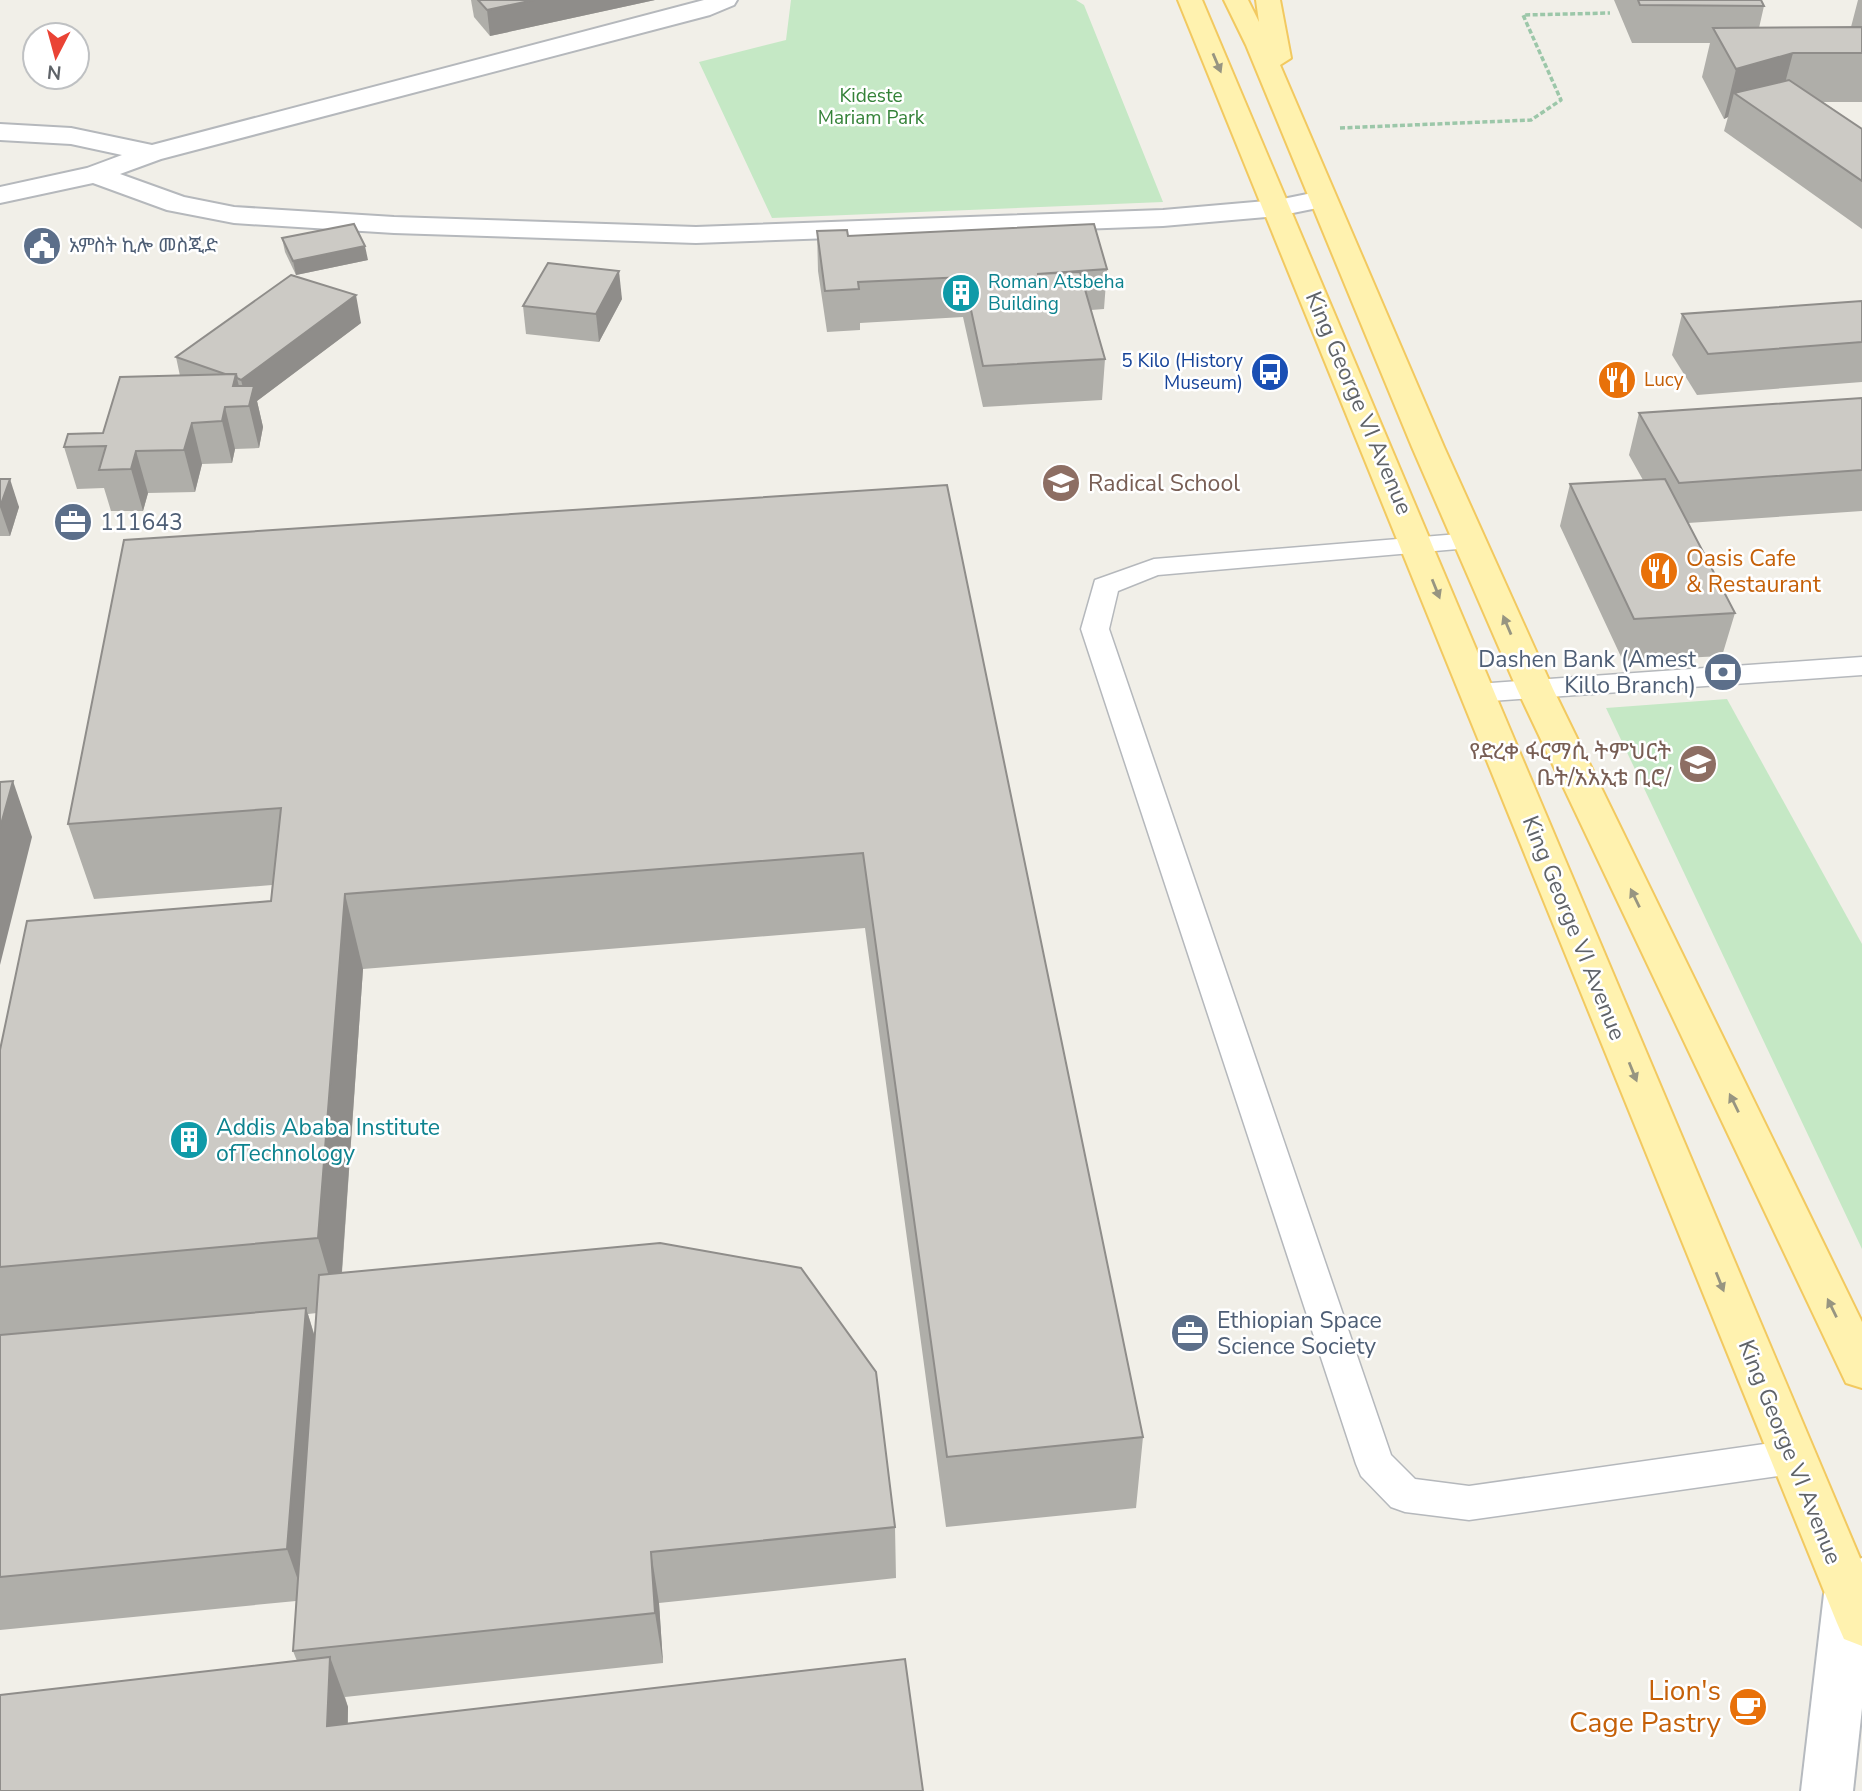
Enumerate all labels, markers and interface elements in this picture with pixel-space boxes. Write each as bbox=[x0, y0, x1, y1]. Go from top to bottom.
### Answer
north arrow bbox=[21, 21, 91, 91]
one-way arrow bbox=[1211, 52, 1222, 73]
text: N bbox=[46, 58, 63, 86]
park label: Kideste Mariam Park bbox=[818, 83, 925, 131]
public building icon: አምስት ኪሎ መስጂድ bbox=[21, 225, 63, 267]
place label: አምስት ኪሎ መስጂድ bbox=[69, 233, 218, 259]
place label: Roman Atsbeha Building bbox=[988, 269, 1125, 317]
building icon: Roman Atsbeha Building bbox=[940, 272, 982, 314]
street label: King George VI Avenue bbox=[1298, 287, 1420, 519]
place label: 5 Kilo (History Museum) bbox=[1121, 348, 1243, 396]
bus stop icon: 5 Kilo (History Museum) bbox=[1249, 351, 1291, 393]
restaurant icon: Lucy bbox=[1596, 359, 1638, 401]
place label: Lucy bbox=[1644, 367, 1684, 393]
school or university icon: Radical School bbox=[1040, 462, 1082, 504]
place label: Radical School bbox=[1088, 468, 1240, 499]
office icon: 111643 bbox=[52, 501, 94, 543]
place label: 111643 bbox=[100, 507, 183, 538]
place label: Oasis Cafe & Restaurant bbox=[1686, 543, 1822, 600]
restaurant icon: Oasis Cafe & Restaurant bbox=[1638, 550, 1680, 592]
one-way arrow bbox=[1430, 579, 1441, 600]
one-way arrow bbox=[1501, 615, 1513, 635]
place label: Dashen Bank (Amest Killo Branch) bbox=[1478, 644, 1697, 701]
bank icon: Dashen Bank (Amest Killo Branch) bbox=[1702, 651, 1744, 693]
place label: የድረቀ ፋርማሲ ትምህርት ቤት/አአኢቴ ቢሮ/ bbox=[1469, 736, 1671, 793]
school or university icon: የድረቀ ፋርማሲ ትምህርት ቤት/አአኢቴ ቢሮ/ bbox=[1677, 743, 1719, 785]
street label: King George VI Avenue bbox=[1515, 811, 1633, 1045]
one-way arrow bbox=[1629, 887, 1640, 908]
one-way arrow bbox=[1628, 1062, 1639, 1083]
one-way arrow bbox=[1728, 1092, 1739, 1113]
place label: Addis Ababa Institute ofTechnology bbox=[216, 1112, 440, 1169]
building icon: Addis Ababa Institute ofTechnology bbox=[168, 1119, 210, 1161]
one-way arrow bbox=[1715, 1272, 1726, 1293]
one-way arrow bbox=[1827, 1297, 1838, 1318]
place label: Ethiopian Space Science Society bbox=[1217, 1305, 1382, 1362]
office icon: Ethiopian Space Science Society bbox=[1169, 1312, 1211, 1354]
street label: King George VI Avenue bbox=[1731, 1335, 1849, 1569]
place label: Lion's Cage Pastry bbox=[1569, 1672, 1722, 1742]
cafe icon: Lion's Cage Pastry bbox=[1727, 1686, 1769, 1728]

